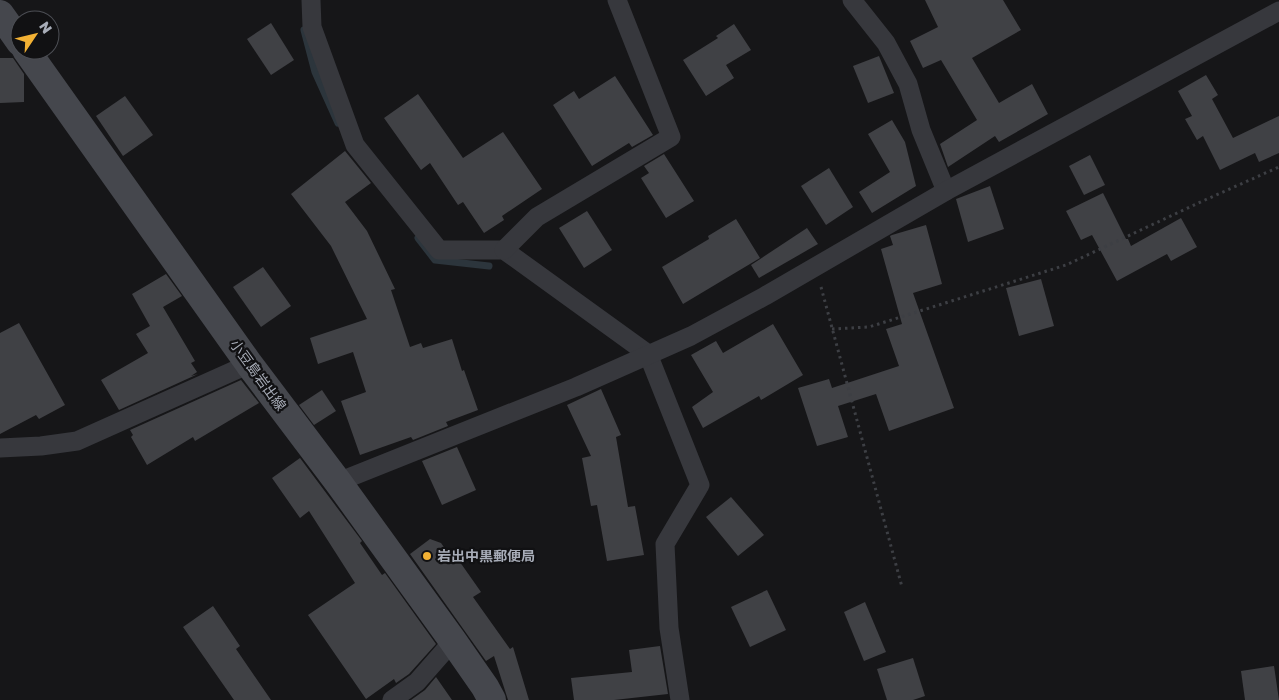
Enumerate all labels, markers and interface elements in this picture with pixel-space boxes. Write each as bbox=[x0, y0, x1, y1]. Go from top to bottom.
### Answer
north arrow bbox=[10, 10, 60, 60]
text: N bbox=[36, 18, 56, 36]
street label: 小豆島岩出線 bbox=[227, 336, 290, 414]
place label: 岩出中黒郵便局 bbox=[437, 547, 535, 564]
marker: 岩出中黒郵便局 bbox=[421, 550, 433, 562]

